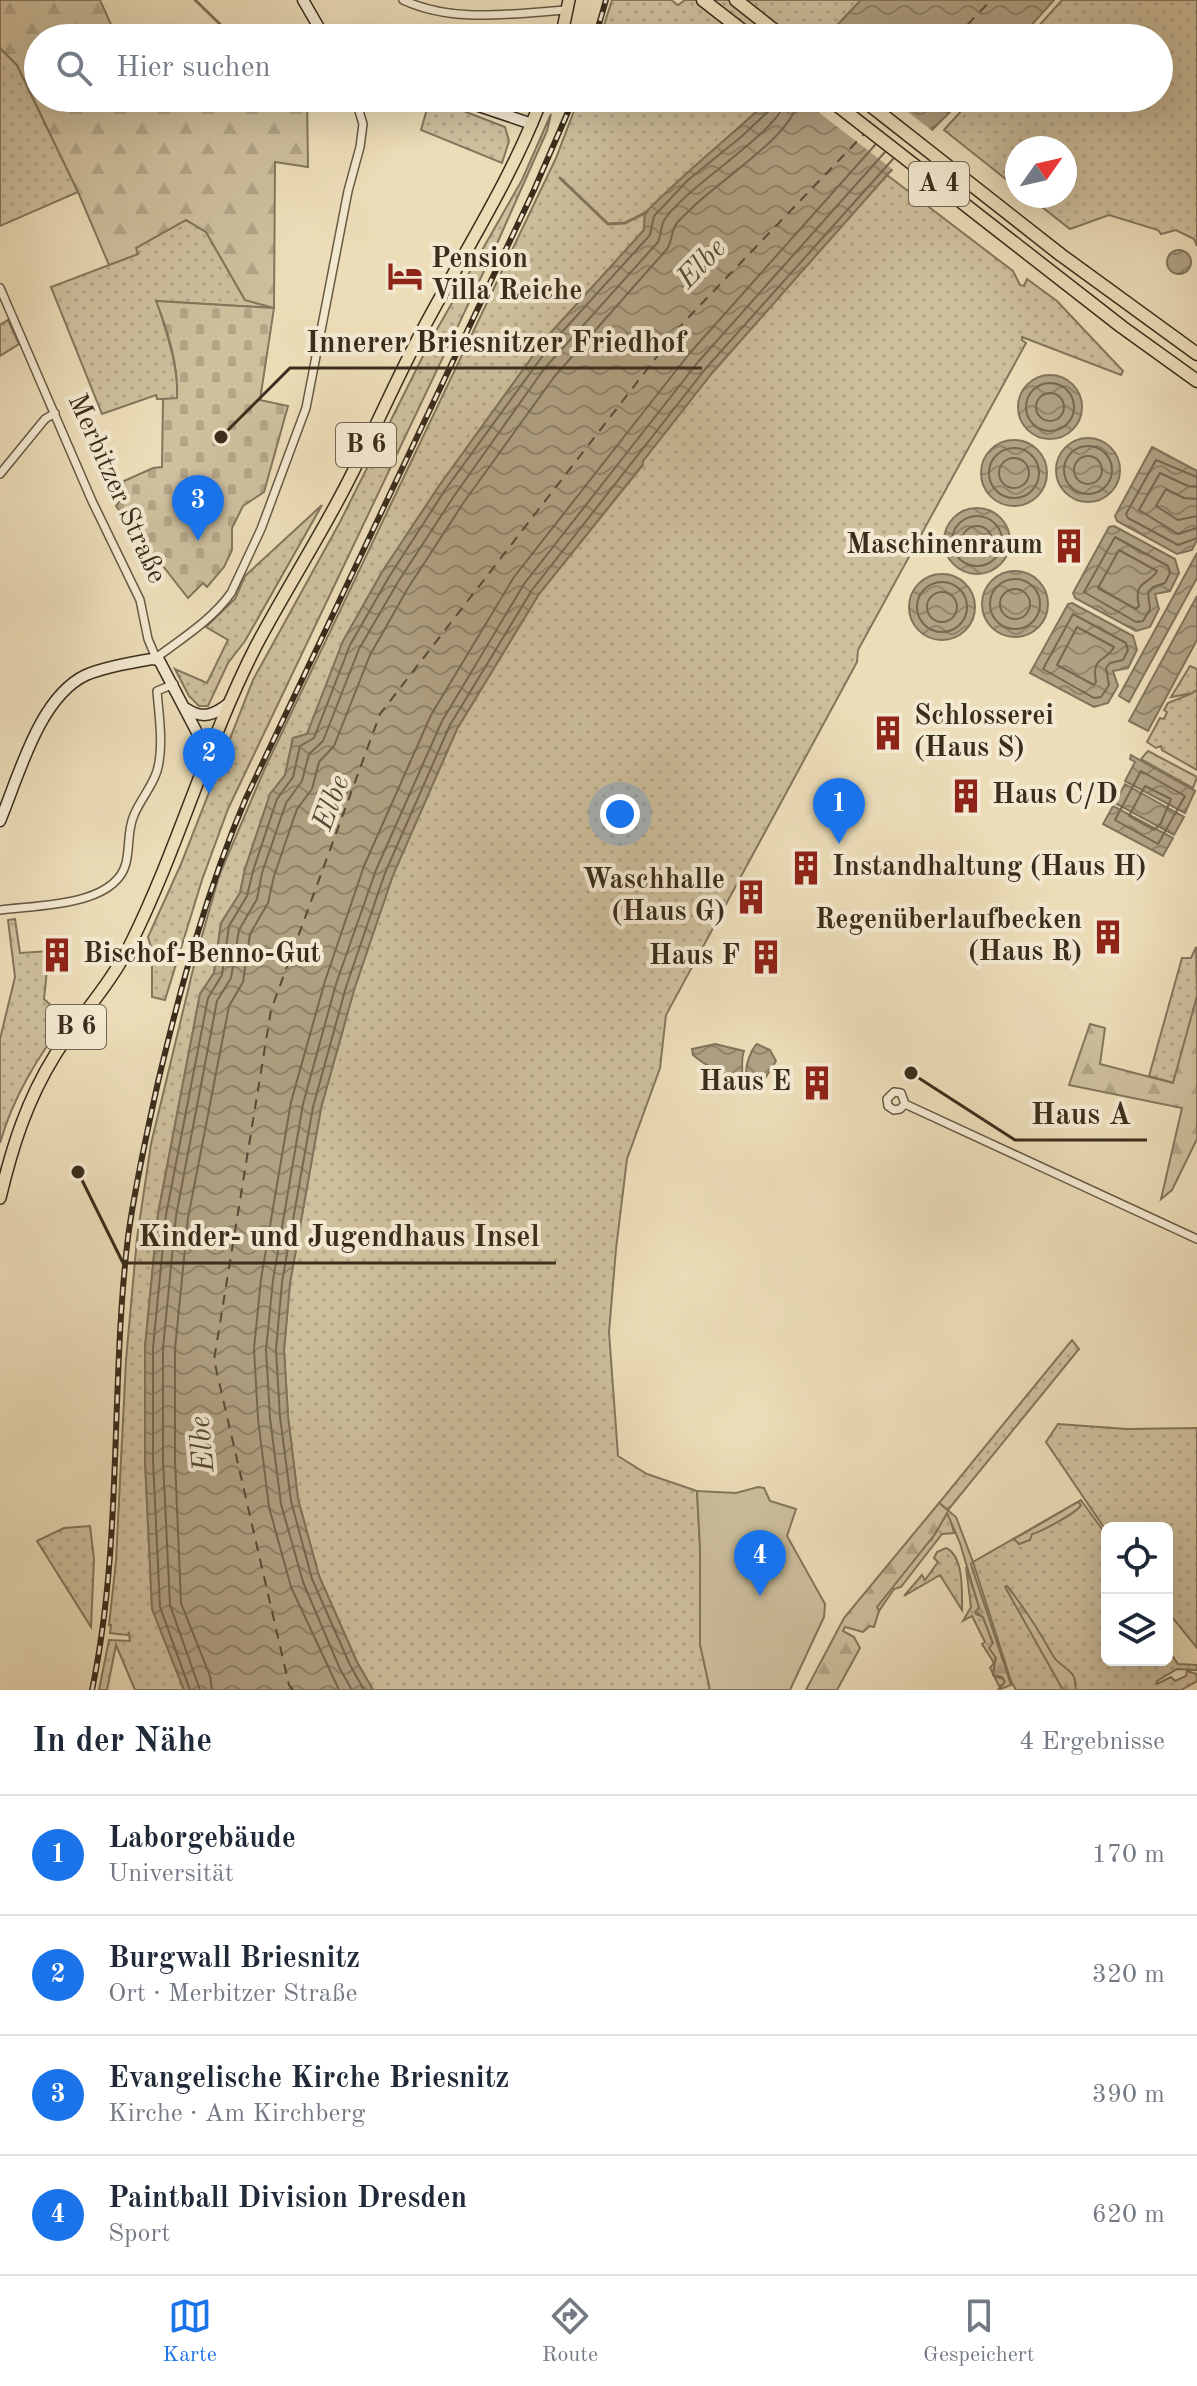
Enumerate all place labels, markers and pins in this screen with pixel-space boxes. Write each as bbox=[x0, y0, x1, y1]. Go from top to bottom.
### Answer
place label: Pension Villa Reiche bbox=[431, 246, 582, 306]
hotel icon: Pension Villa Reiche bbox=[386, 257, 424, 295]
callout: Innerer Briesnitzer Friedhof bbox=[290, 314, 702, 368]
pin: 3 bbox=[172, 475, 224, 541]
building icon: Maschinenraum bbox=[1050, 527, 1088, 565]
place label: Maschinenraum bbox=[846, 532, 1043, 560]
place label: Schlosserei (Haus S) bbox=[914, 703, 1054, 763]
building icon: Schlosserei (Haus S) bbox=[869, 714, 907, 752]
pin: 2 bbox=[183, 728, 235, 794]
building icon: Haus C/D bbox=[947, 777, 985, 815]
pin: 1 bbox=[813, 778, 865, 844]
place label: Haus C/D bbox=[992, 782, 1118, 810]
building icon: Instandhaltung (Haus H) bbox=[787, 849, 825, 887]
place label: Instandhaltung (Haus H) bbox=[832, 853, 1146, 882]
place label: Waschhalle (Haus G) bbox=[582, 867, 725, 927]
building icon: Waschhalle (Haus G) bbox=[732, 878, 770, 916]
place label: Regenüberlaufbecken (Haus R) bbox=[815, 907, 1082, 967]
building icon: Regenüberlaufbecken (Haus R) bbox=[1089, 918, 1127, 956]
building icon: Bischof-Benno-Gut bbox=[38, 936, 76, 974]
building icon: Haus F bbox=[747, 938, 785, 976]
place label: Bischof-Benno-Gut bbox=[83, 941, 321, 969]
place label: Haus F bbox=[649, 943, 740, 971]
building icon: Haus E bbox=[798, 1064, 836, 1102]
place label: Haus E bbox=[699, 1069, 791, 1097]
callout: Haus A bbox=[1015, 1086, 1147, 1140]
callout: Kinder- und Jugendhaus Insel bbox=[123, 1209, 556, 1263]
pin: 4 bbox=[734, 1530, 786, 1596]

